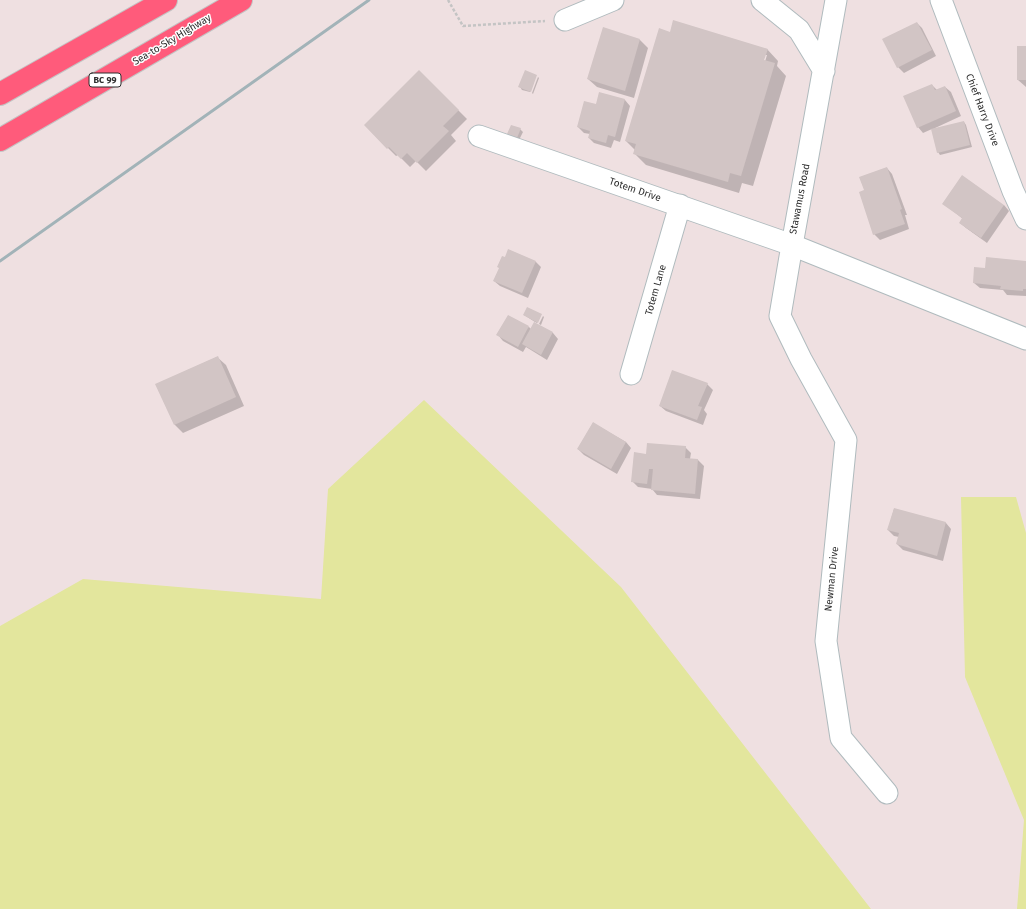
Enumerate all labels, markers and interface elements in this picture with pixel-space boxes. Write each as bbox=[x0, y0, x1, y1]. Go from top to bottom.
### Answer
street label: Sea-to-Sky Highway bbox=[131, 12, 213, 68]
street label: Chief Harry Drive bbox=[963, 72, 1001, 148]
road number: BC 99 bbox=[89, 73, 121, 87]
street label: Stawamus Road bbox=[787, 163, 813, 235]
street label: Totem Drive bbox=[607, 176, 663, 204]
street label: Totem Lane bbox=[643, 263, 669, 317]
street label: Newman Drive bbox=[823, 546, 841, 612]

